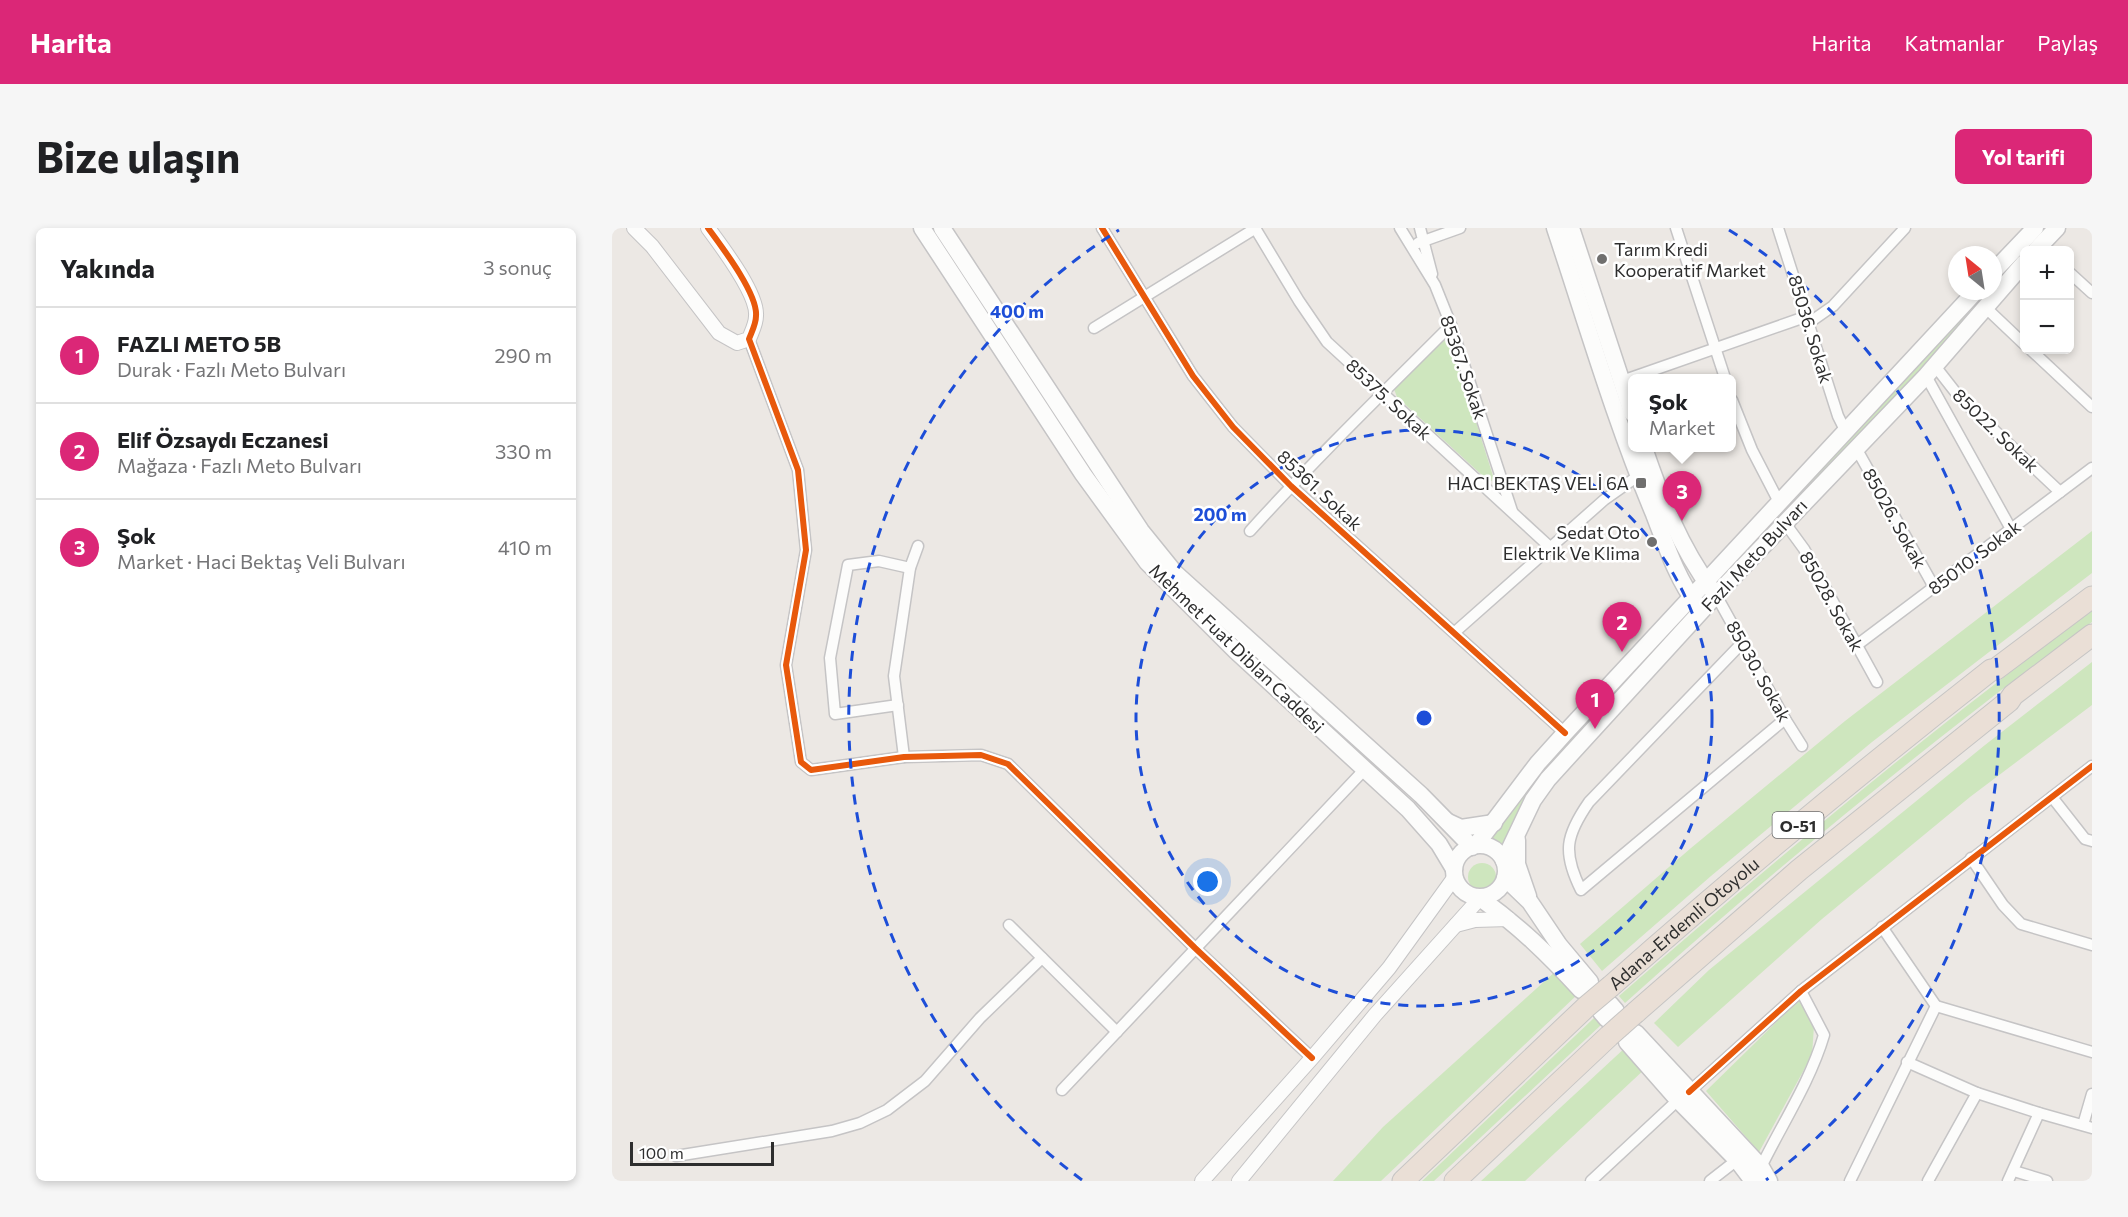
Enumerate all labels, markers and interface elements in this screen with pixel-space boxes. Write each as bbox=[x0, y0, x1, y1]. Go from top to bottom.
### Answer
text: Harita bbox=[30, 25, 112, 59]
text: Harita bbox=[1811, 30, 1872, 55]
text: Katmanlar bbox=[1905, 30, 2004, 55]
text: Paylaş bbox=[2037, 30, 2098, 55]
button: Yol tarifi bbox=[1955, 129, 2092, 184]
text: Bize ulaşın bbox=[36, 130, 240, 182]
place label: Tarım Kredi Kooperatif Market bbox=[1614, 238, 1766, 281]
north arrow bbox=[1948, 246, 2002, 300]
map controls bbox=[2020, 246, 2074, 354]
button: + bbox=[2020, 246, 2074, 300]
text: Yakında bbox=[60, 252, 155, 283]
marker: Tarım Kredi Kooperatif Market bbox=[1595, 252, 1609, 266]
text: 3 sonuç bbox=[483, 255, 552, 279]
street label: 85036. Sokak bbox=[1784, 272, 1838, 386]
text: 400 m bbox=[990, 300, 1044, 322]
button: − bbox=[2020, 300, 2074, 354]
street label: 85367. Sokak bbox=[1436, 312, 1492, 422]
text: FAZLI METO 5B bbox=[117, 330, 281, 357]
text: 1 bbox=[75, 343, 84, 367]
text: 290 m bbox=[494, 343, 552, 367]
street label: 85375. Sokak bbox=[1342, 354, 1436, 444]
text: Durak · Fazlı Meto Bulvarı bbox=[117, 357, 346, 381]
popup bbox=[1628, 374, 1736, 452]
street label: 85022. Sokak bbox=[1948, 384, 2044, 477]
text: Şok bbox=[1649, 388, 1688, 415]
text: Market bbox=[1649, 415, 1715, 439]
text: Elif Özsaydı Eczanesi bbox=[117, 426, 329, 453]
text: 2 bbox=[74, 439, 85, 463]
text: 330 m bbox=[495, 439, 552, 463]
street label: 85361. Sokak bbox=[1273, 445, 1367, 535]
text: Mağaza · Fazlı Meto Bulvarı bbox=[117, 453, 362, 477]
street label: 85026. Sokak bbox=[1858, 464, 1932, 572]
place label: HACI BEKTAŞ VELİ 6A bbox=[1447, 472, 1629, 494]
pin: 3 bbox=[1662, 472, 1702, 521]
marker: HACI BEKTAŞ VELİ 6A bbox=[1634, 476, 1648, 490]
street label: Fazlı Meto Bulvarı bbox=[1696, 494, 1812, 616]
text: 200 m bbox=[1193, 503, 1247, 525]
street label: 85010. Sokak bbox=[1923, 515, 2025, 599]
place label: Sedat Oto Elektrik Ve Klima bbox=[1503, 521, 1640, 564]
text: Şok bbox=[117, 522, 156, 549]
text: 3 bbox=[74, 535, 85, 559]
text: 410 m bbox=[498, 535, 552, 559]
marker: Sedat Oto Elektrik Ve Klima bbox=[1645, 535, 1659, 549]
street label: 85028. Sokak bbox=[1795, 547, 1869, 655]
text: Market · Haci Bektaş Veli Bulvarı bbox=[117, 549, 406, 573]
street label: Mehmet Fuat Diblan Caddesi bbox=[1145, 559, 1329, 737]
pin: 2 bbox=[1602, 602, 1642, 652]
street label: 85030. Sokak bbox=[1722, 616, 1796, 726]
pin: 1 bbox=[1576, 680, 1614, 729]
centre of rings bbox=[1414, 708, 1434, 728]
road number: O-51 bbox=[1772, 812, 1824, 838]
street label: Adana-Erdemli Otoyolu bbox=[1604, 852, 1763, 994]
your location bbox=[1193, 867, 1222, 896]
scale bar bbox=[630, 1139, 774, 1166]
text: 100 m bbox=[639, 1143, 684, 1162]

